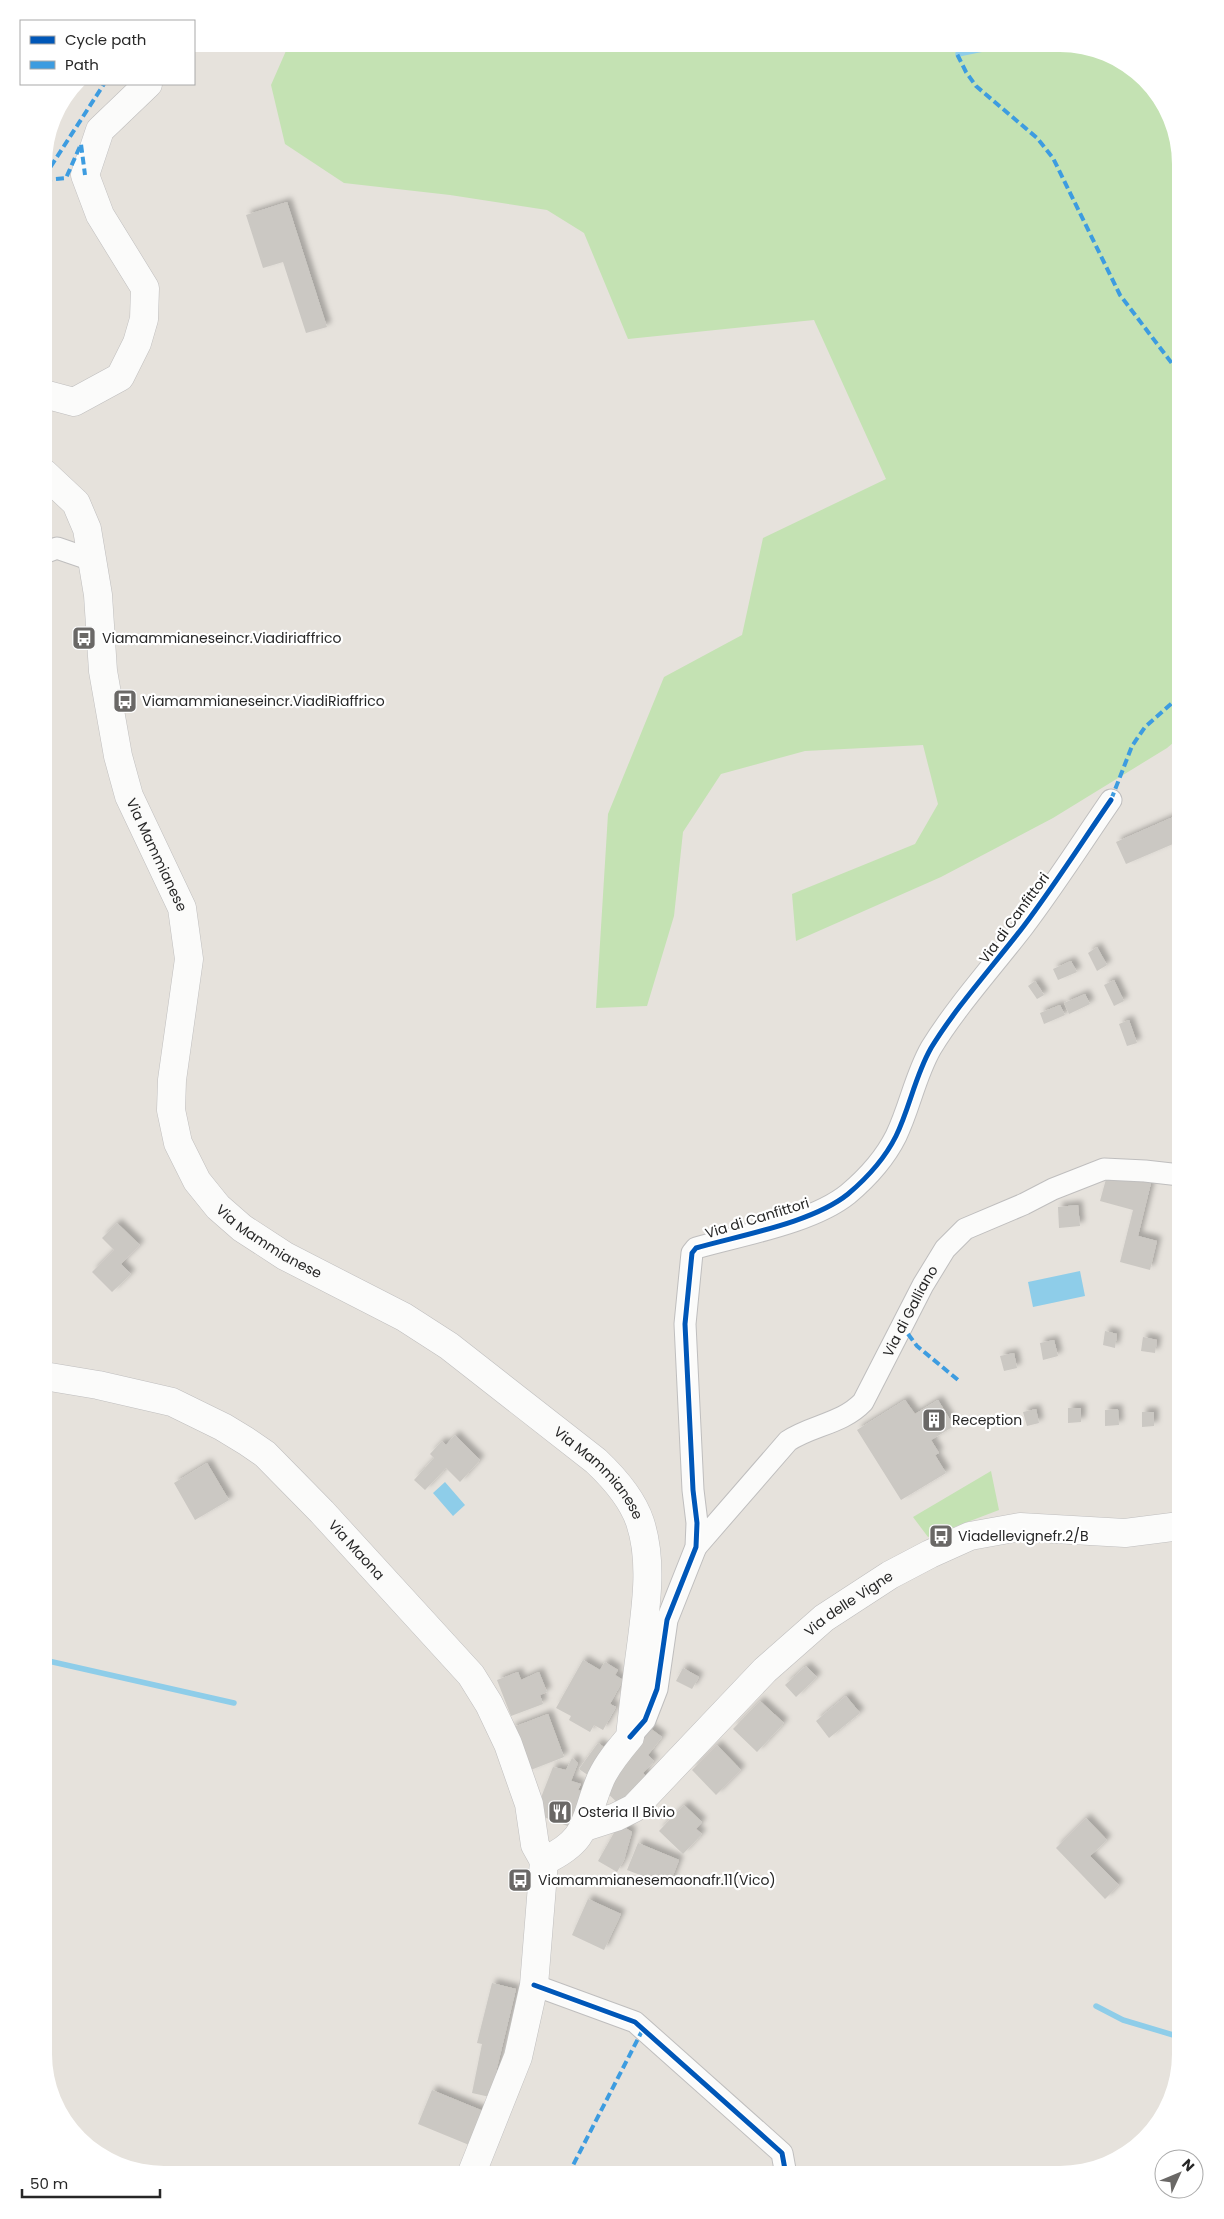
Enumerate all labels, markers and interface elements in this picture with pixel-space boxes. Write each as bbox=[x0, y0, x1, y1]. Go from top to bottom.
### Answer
legend bbox=[20, 20, 195, 85]
text: Cycle path bbox=[65, 29, 146, 50]
text: Path bbox=[65, 54, 99, 75]
bus stop icon: Viamammianeseincr.Viadiriaffrico bbox=[71, 625, 97, 651]
place label: Viamammianeseincr.Viadiriaffrico bbox=[102, 628, 341, 648]
bus stop icon: Viamammianeseincr.ViadiRiaffrico bbox=[112, 688, 138, 714]
place label: Viamammianeseincr.ViadiRiaffrico bbox=[142, 691, 385, 711]
street label: Via Mammianese bbox=[121, 795, 192, 915]
street label: Via di Canfittori bbox=[974, 868, 1054, 968]
street label: Via di Canfittori bbox=[703, 1193, 811, 1243]
street label: Via Mammianese bbox=[212, 1200, 326, 1283]
street label: Via di Galliano bbox=[878, 1261, 943, 1360]
building icon: Reception bbox=[921, 1407, 947, 1433]
place label: Reception bbox=[952, 1410, 1022, 1430]
street label: Via Mammianese bbox=[550, 1422, 648, 1523]
street label: Via Maona bbox=[324, 1515, 389, 1584]
bus stop icon: Viadellevignefr.2/B bbox=[928, 1523, 954, 1549]
place label: Viadellevignefr.2/B bbox=[958, 1526, 1089, 1546]
street label: Via delle Vigne bbox=[800, 1566, 897, 1641]
restaurant icon: Osteria Il Bivio bbox=[547, 1799, 573, 1825]
place label: Osteria Il Bivio bbox=[578, 1802, 675, 1822]
bus stop icon: Viamammianesemaonafr.11(Vico) bbox=[507, 1867, 533, 1893]
place label: Viamammianesemaonafr.11(Vico) bbox=[538, 1870, 776, 1890]
north arrow bbox=[1154, 2149, 1204, 2199]
text: N bbox=[1178, 2154, 1199, 2176]
scale bar bbox=[22, 2166, 160, 2198]
text: 50 m bbox=[30, 2173, 68, 2194]

